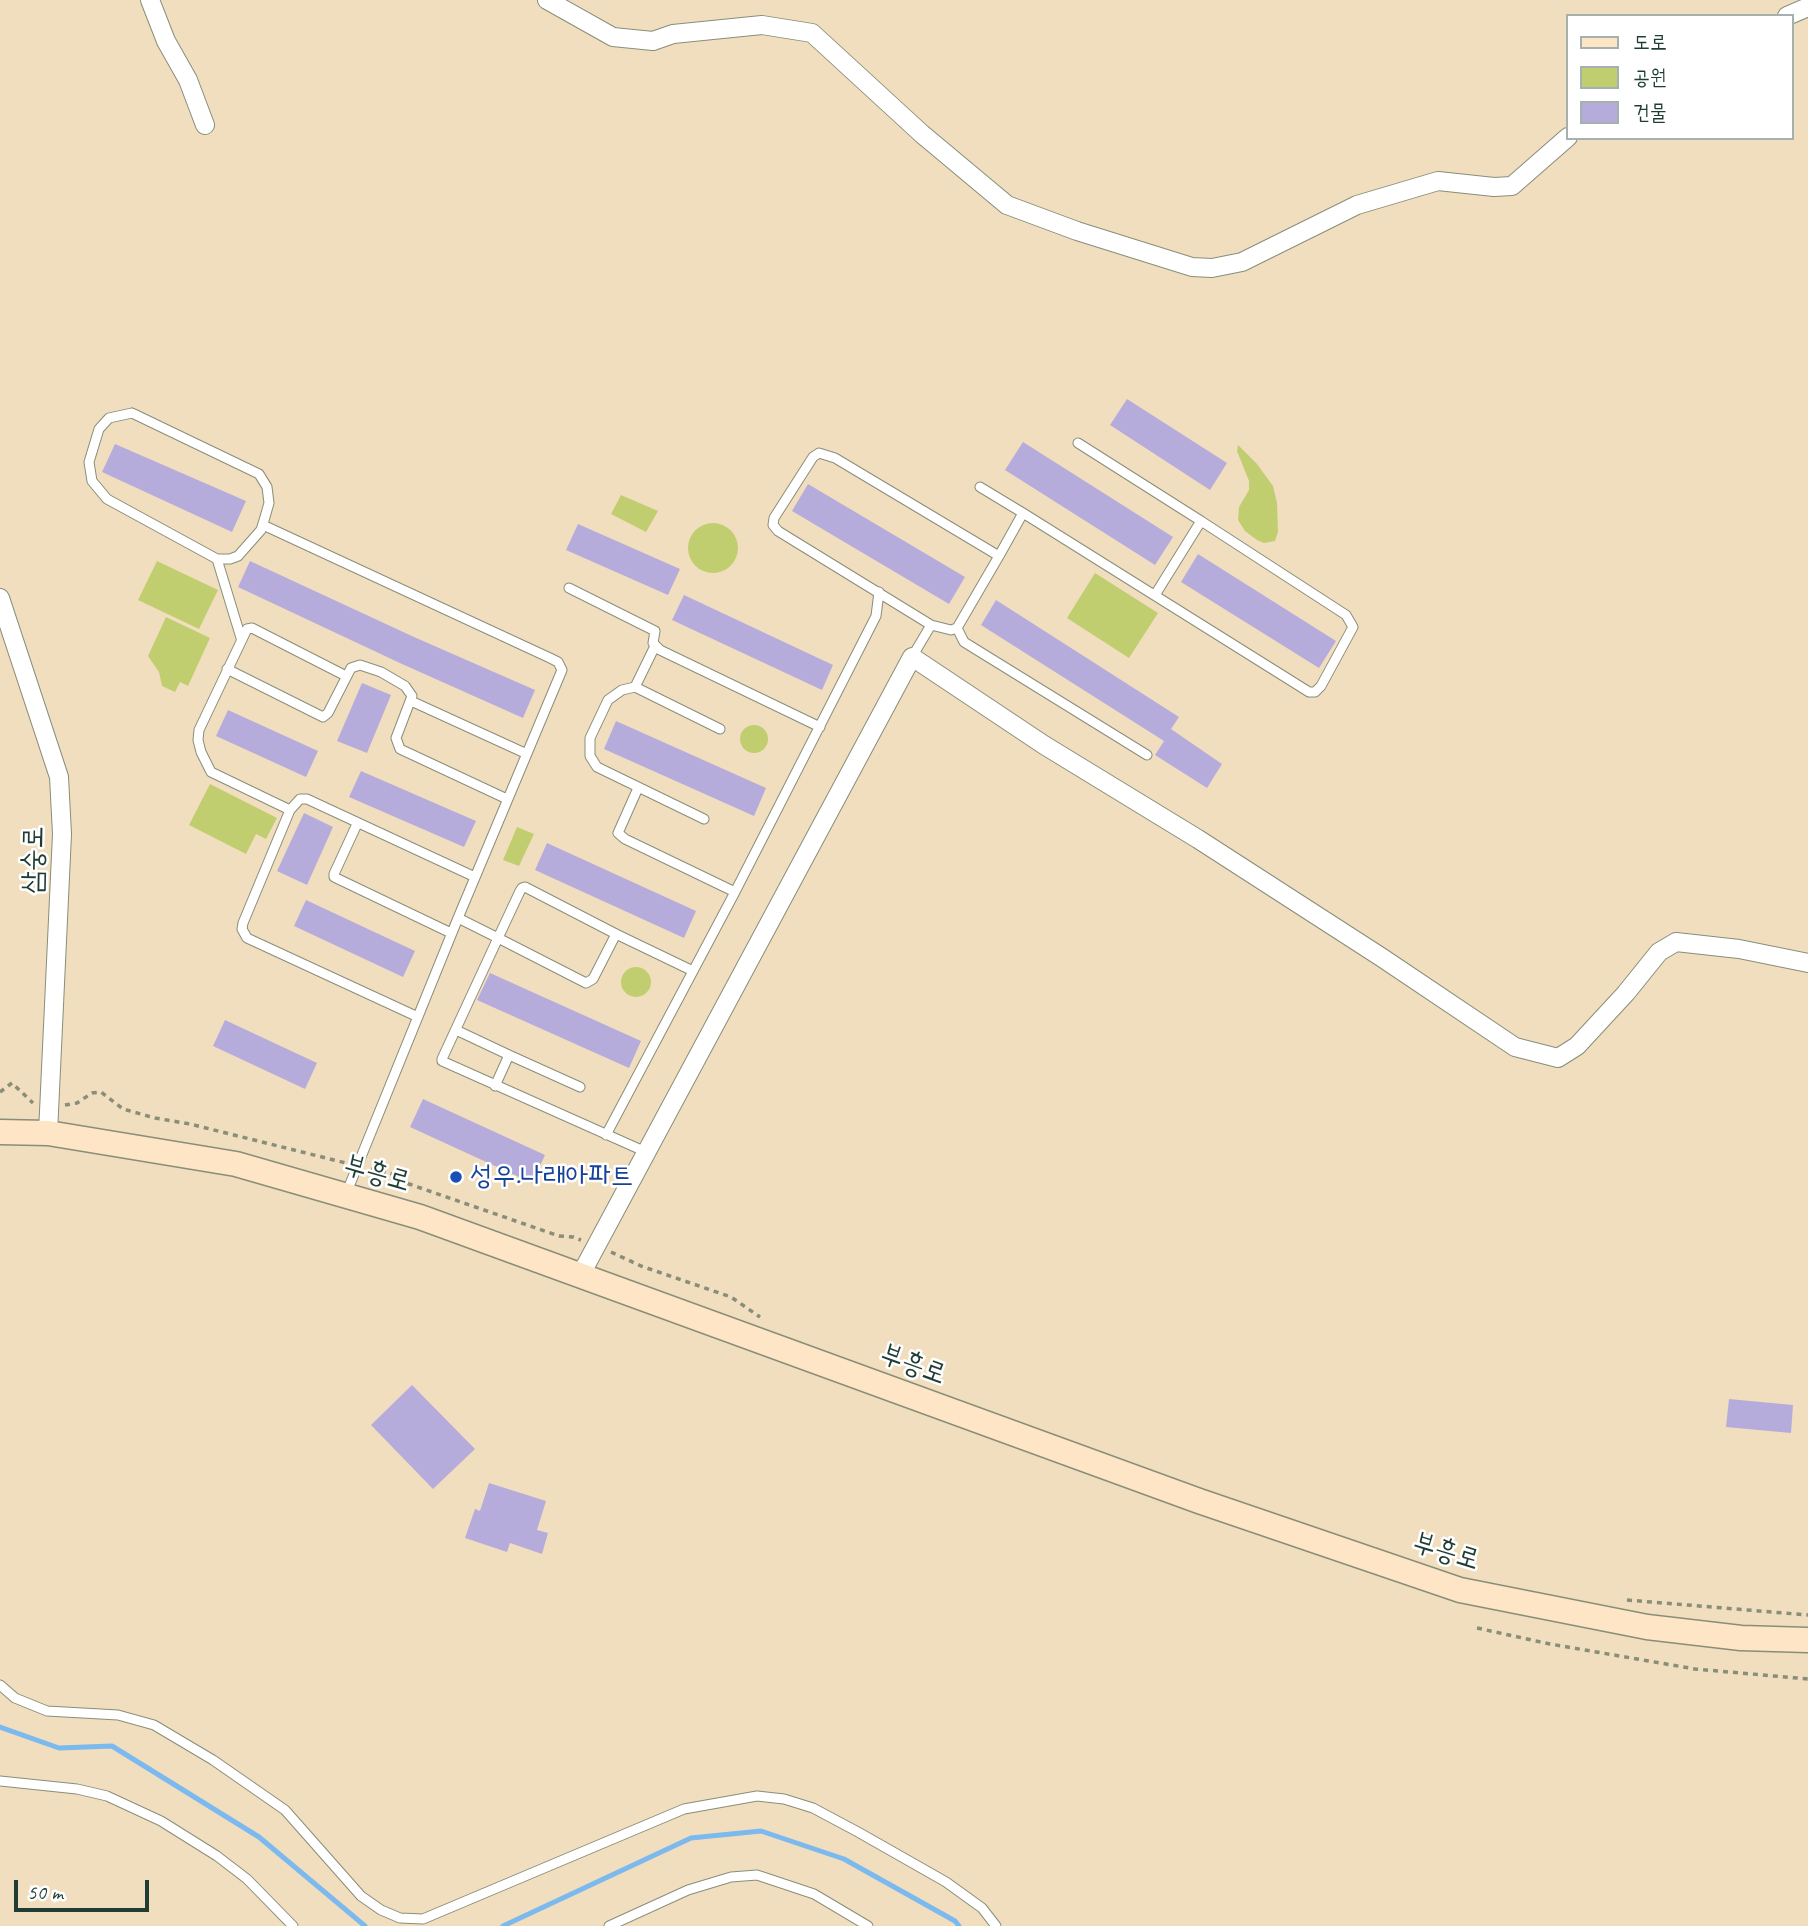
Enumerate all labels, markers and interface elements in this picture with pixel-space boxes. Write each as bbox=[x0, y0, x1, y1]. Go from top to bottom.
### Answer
legend bbox=[1566, 14, 1794, 140]
text: 도로 bbox=[1633, 29, 1667, 55]
text: 공원 bbox=[1633, 64, 1667, 90]
text: 건물 bbox=[1633, 99, 1667, 125]
street label: 삼숭로 bbox=[17, 826, 51, 894]
street label: 부흥로 bbox=[340, 1149, 414, 1199]
place label: 성우.나래아파트 bbox=[470, 1160, 633, 1194]
marker: 성우.나래아파트 bbox=[448, 1169, 464, 1185]
street label: 부흥로 bbox=[875, 1338, 951, 1392]
street label: 부흥로 bbox=[1409, 1526, 1483, 1578]
scale bar bbox=[18, 1867, 152, 1911]
text: 50 m bbox=[27, 1879, 63, 1905]

